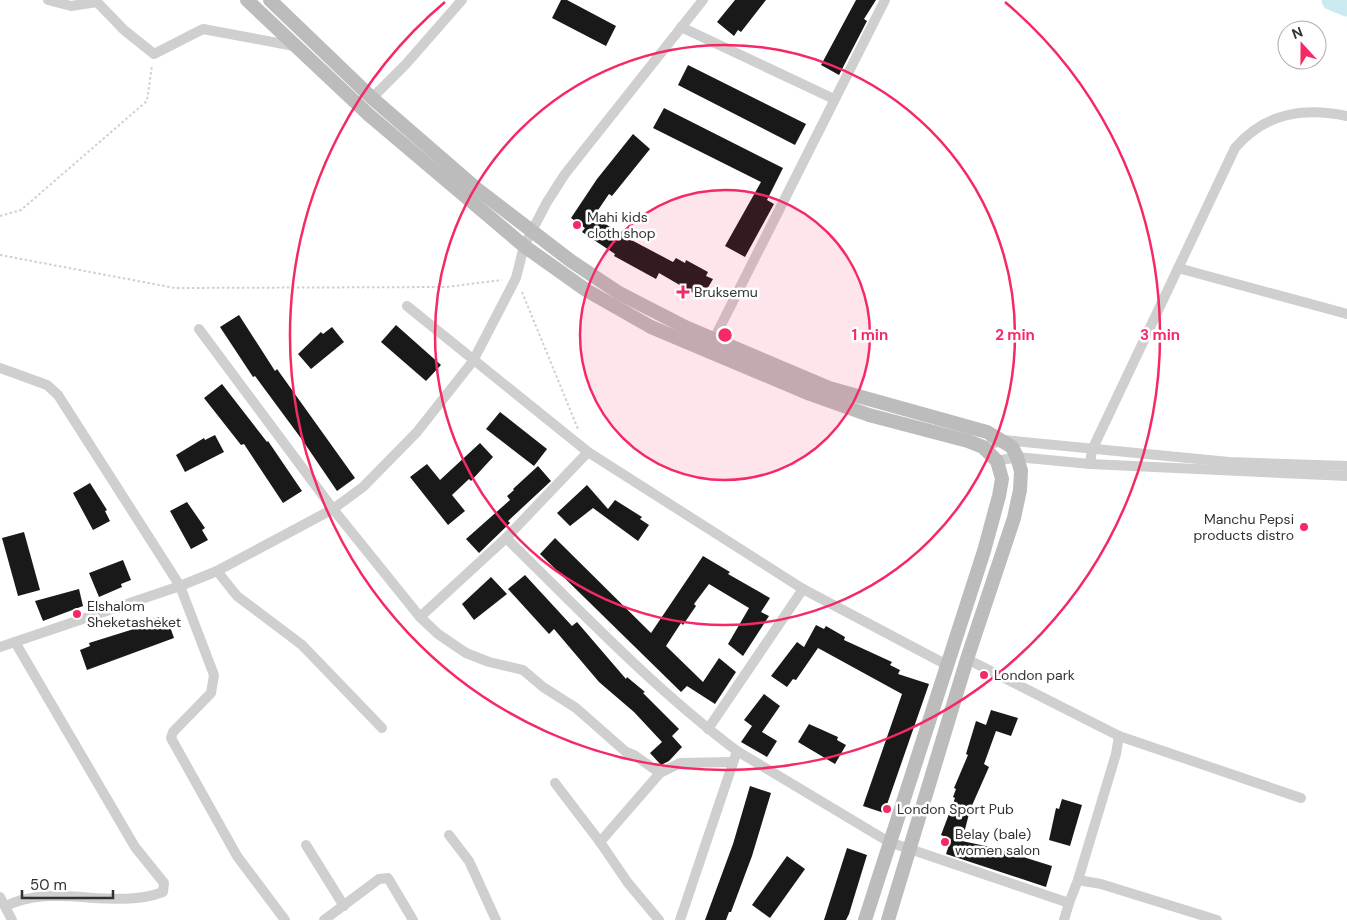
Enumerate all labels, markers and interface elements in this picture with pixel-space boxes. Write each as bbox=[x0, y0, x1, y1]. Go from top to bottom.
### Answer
north arrow bbox=[1277, 20, 1327, 70]
text: N bbox=[1289, 23, 1305, 43]
place label: Mahi kids cloth shop bbox=[587, 208, 656, 242]
marker: Mahi kids cloth shop bbox=[571, 219, 583, 231]
place label: Bruksemu bbox=[694, 283, 758, 301]
marker: Bruksemu bbox=[676, 285, 690, 299]
text: 1 min bbox=[852, 325, 888, 345]
text: 2 min bbox=[995, 325, 1035, 345]
text: 3 min bbox=[1140, 325, 1180, 345]
centre of rings bbox=[716, 326, 734, 344]
place label: Manchu Pepsi products distro bbox=[1194, 510, 1294, 544]
marker: Manchu Pepsi products distro bbox=[1298, 521, 1310, 533]
place label: Elshalom Sheketasheket bbox=[87, 597, 181, 631]
marker: Elshalom Sheketasheket bbox=[71, 608, 83, 620]
place label: London park bbox=[994, 666, 1075, 684]
marker: London park bbox=[978, 669, 990, 681]
place label: London Sport Pub bbox=[897, 800, 1014, 818]
marker: London Sport Pub bbox=[881, 803, 893, 815]
place label: Belay (bale) women salon bbox=[955, 825, 1040, 859]
marker: Belay (bale) women salon bbox=[939, 836, 951, 848]
scale bar bbox=[22, 868, 114, 900]
text: 50 m bbox=[30, 875, 67, 895]

